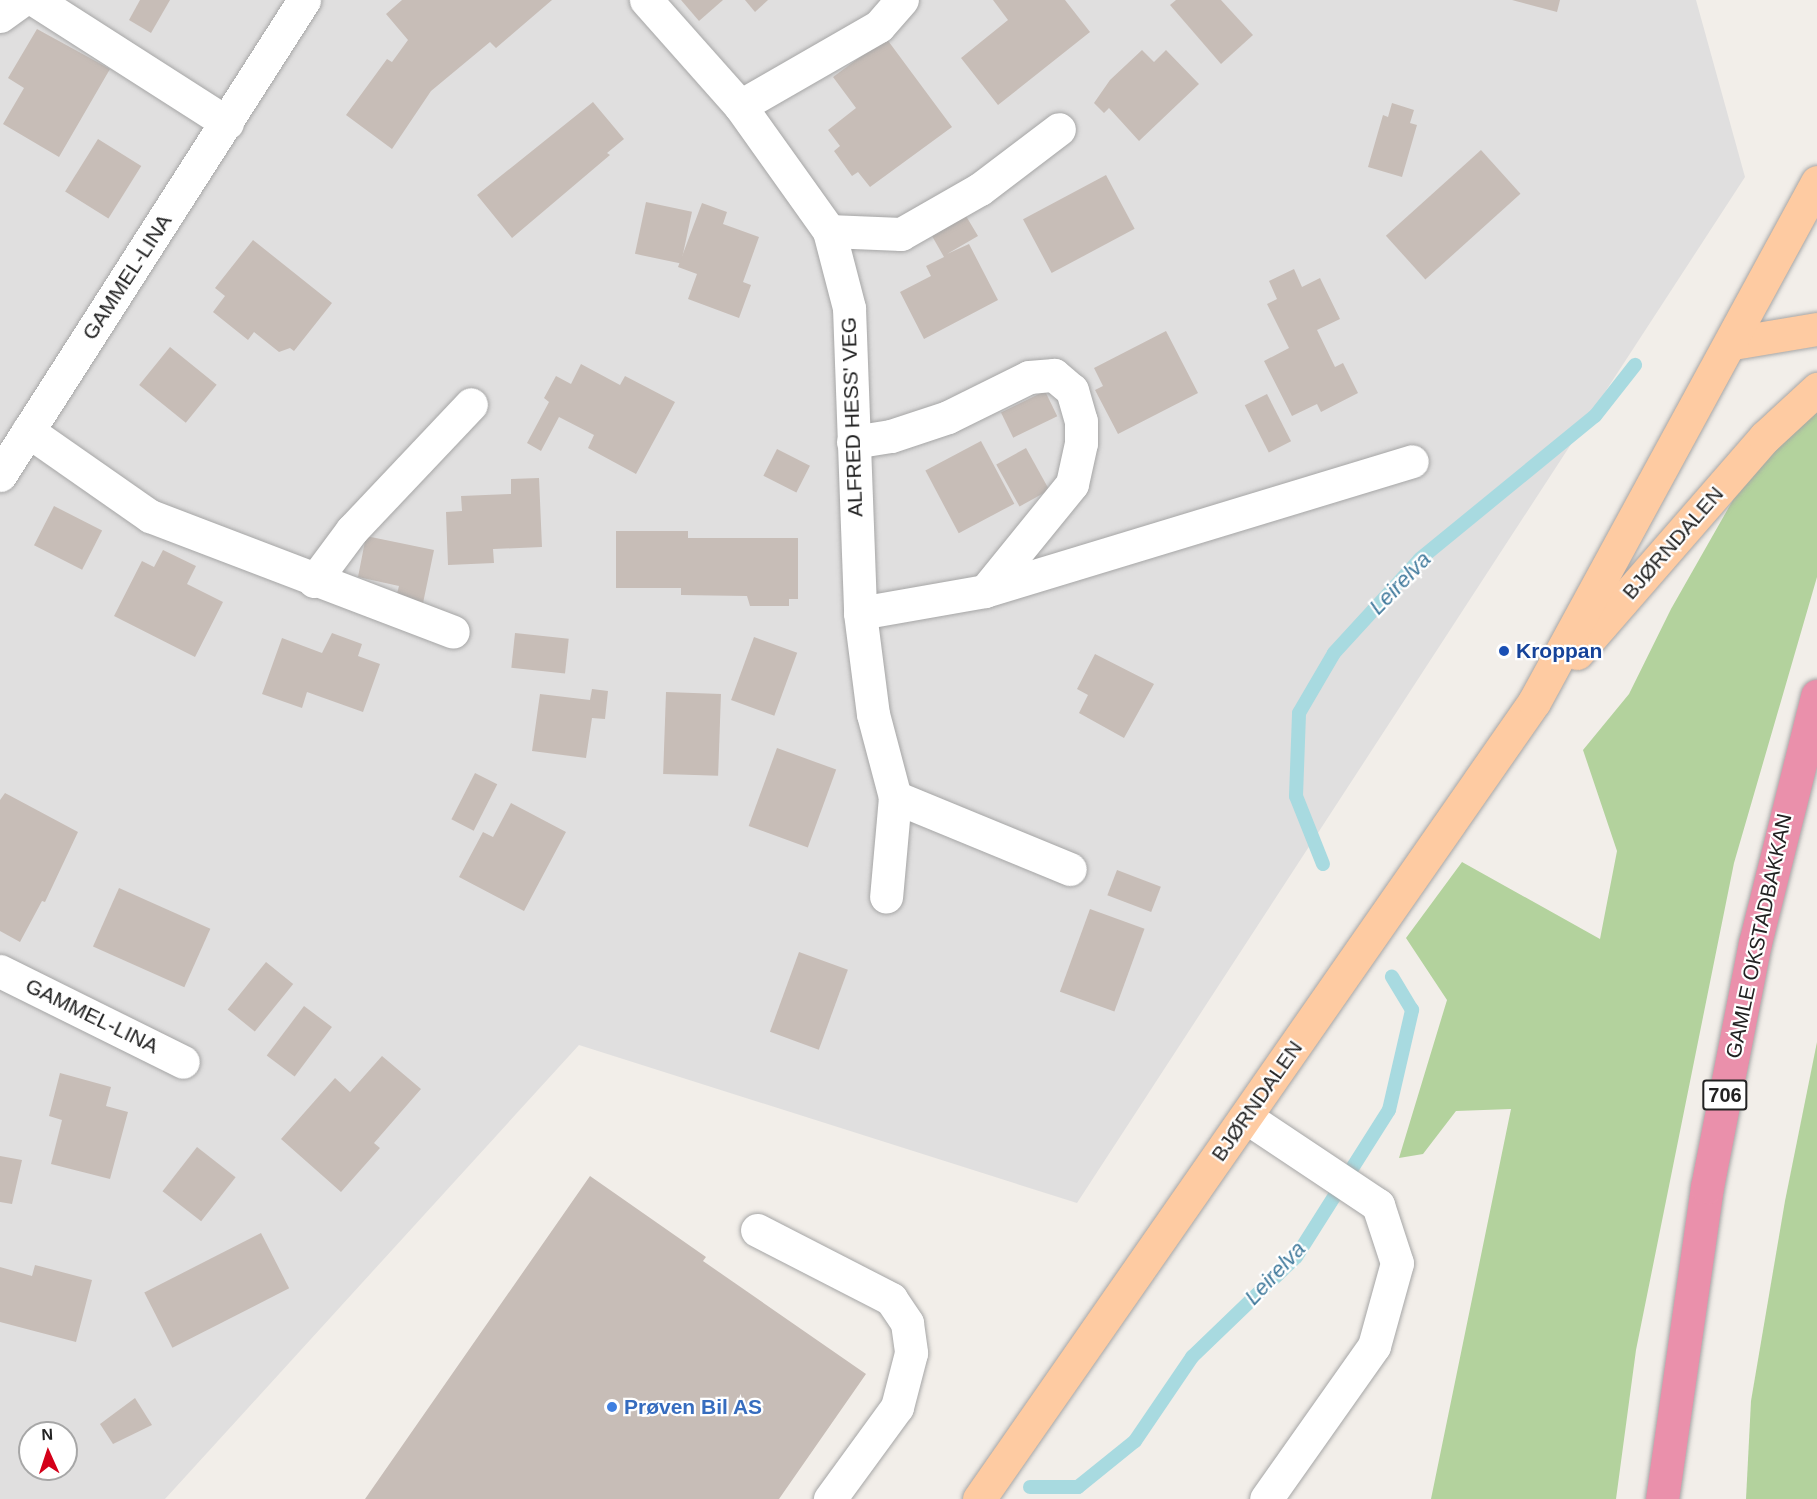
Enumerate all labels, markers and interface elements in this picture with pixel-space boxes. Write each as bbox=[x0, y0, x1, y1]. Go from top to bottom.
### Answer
street label: GAMMEL-LINA bbox=[77, 209, 177, 345]
street label: ALFRED HESS' VEG bbox=[836, 317, 868, 517]
street label: BJØRNDALEN bbox=[1617, 481, 1729, 605]
water label: Leirelva bbox=[1364, 546, 1436, 620]
place label: Kroppan bbox=[1516, 638, 1602, 664]
marker: Kroppan bbox=[1497, 644, 1511, 658]
street label: GAMLE OKSTADBAKKAN bbox=[1721, 811, 1797, 1061]
street label: GAMMEL-LINA bbox=[21, 973, 163, 1059]
street label: BJØRNDALEN bbox=[1206, 1036, 1308, 1166]
road number: 706 bbox=[1701, 1078, 1749, 1112]
water label: Leirelva bbox=[1239, 1236, 1311, 1310]
place label: Prøven Bil AS bbox=[624, 1394, 763, 1420]
marker: Prøven Bil AS bbox=[605, 1400, 619, 1414]
north arrow bbox=[18, 1421, 78, 1481]
text: N bbox=[41, 1426, 53, 1443]

